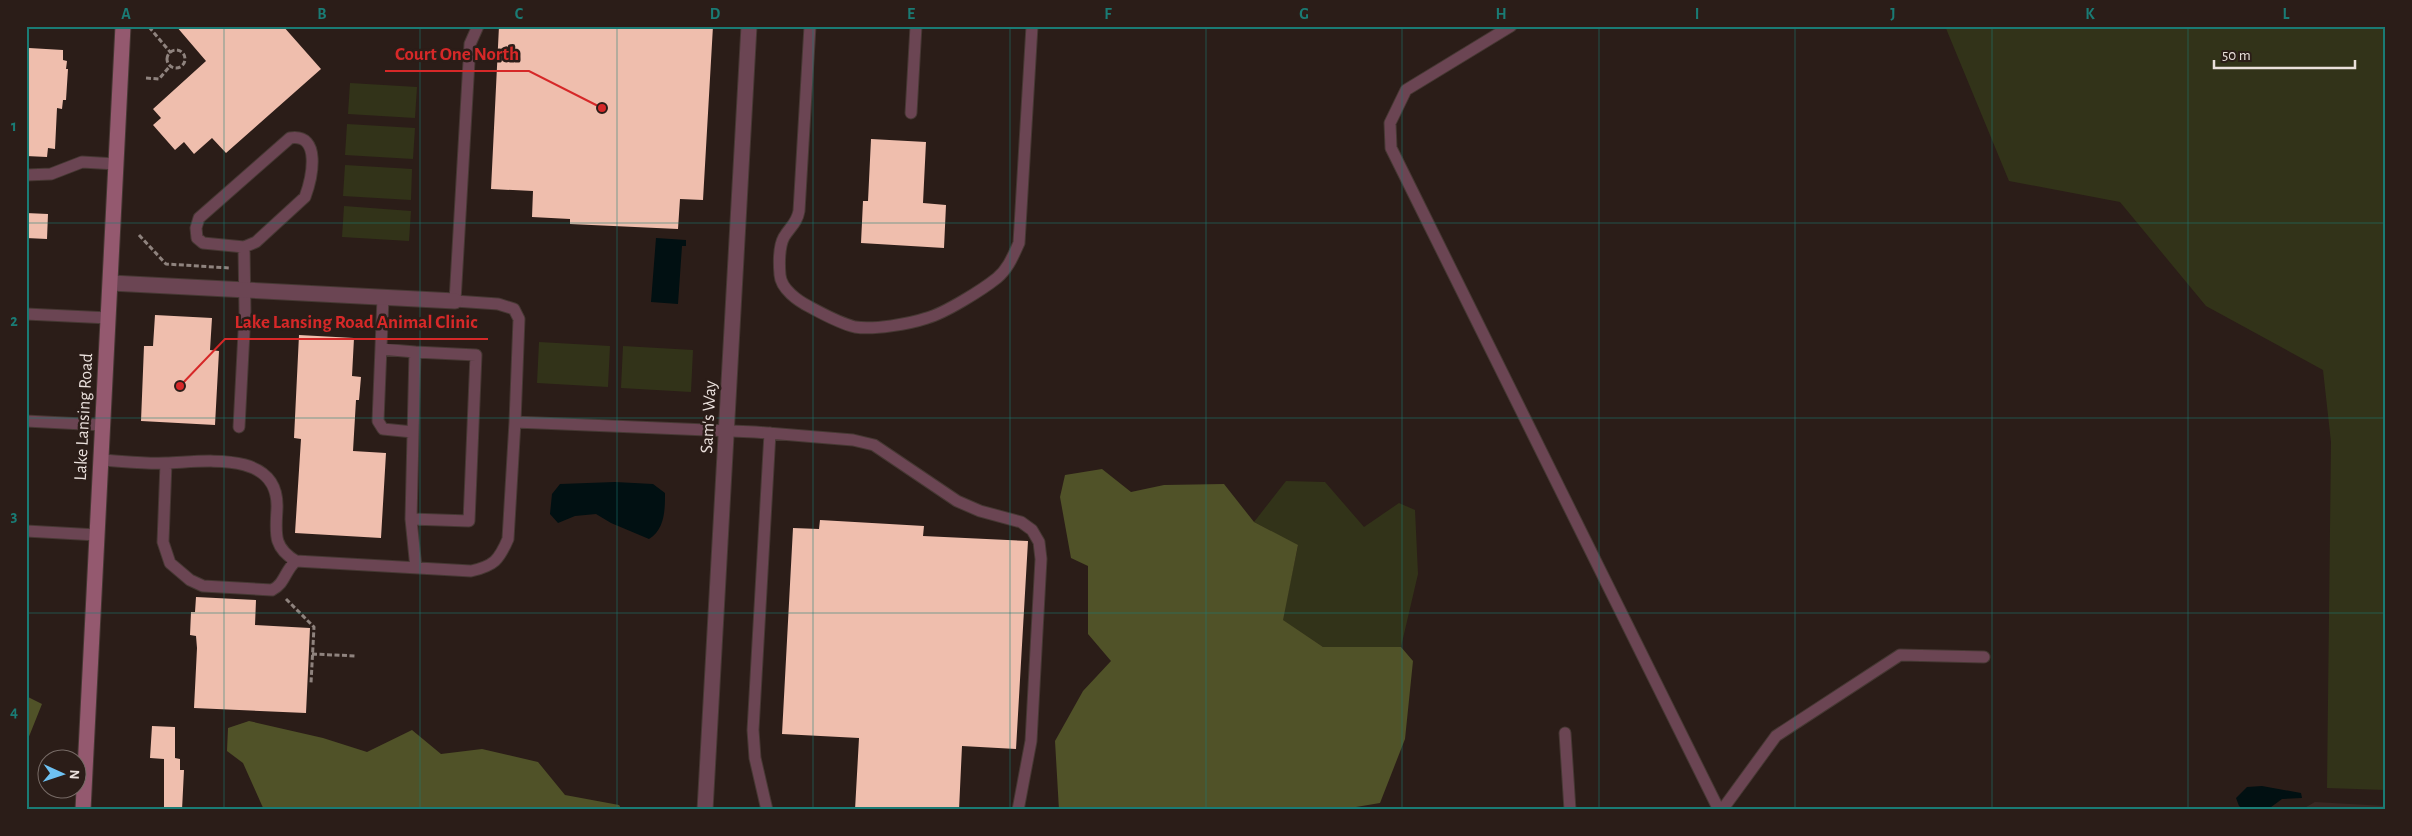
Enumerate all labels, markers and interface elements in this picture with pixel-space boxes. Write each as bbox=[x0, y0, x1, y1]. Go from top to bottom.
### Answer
text: A bbox=[121, 6, 131, 22]
text: B bbox=[317, 6, 327, 22]
text: C bbox=[515, 6, 524, 22]
text: D bbox=[710, 6, 721, 22]
text: E bbox=[907, 6, 915, 22]
text: F bbox=[1104, 6, 1112, 22]
text: G bbox=[1299, 6, 1309, 22]
text: H bbox=[1495, 6, 1507, 22]
text: I bbox=[1695, 6, 1699, 22]
text: J bbox=[1890, 6, 1896, 22]
text: K bbox=[2085, 6, 2095, 22]
text: L bbox=[2283, 6, 2290, 22]
callout: Court One North bbox=[385, 37, 529, 71]
scale bar bbox=[2214, 38, 2356, 70]
text: Court One North bbox=[395, 45, 519, 64]
text: 50 m bbox=[2222, 48, 2251, 63]
text: 1 bbox=[11, 118, 17, 134]
callout: Lake Lansing Road Animal Clinic bbox=[225, 305, 488, 339]
text: 2 bbox=[10, 313, 18, 329]
text: Lake Lansing Road Animal Clinic bbox=[234, 313, 478, 332]
street label: Lake Lansing Road bbox=[72, 353, 96, 481]
street label: Sam's Way bbox=[698, 380, 720, 454]
text: 3 bbox=[11, 508, 18, 524]
text: 4 bbox=[10, 704, 18, 720]
north arrow bbox=[38, 748, 88, 798]
text: N bbox=[67, 769, 81, 780]

